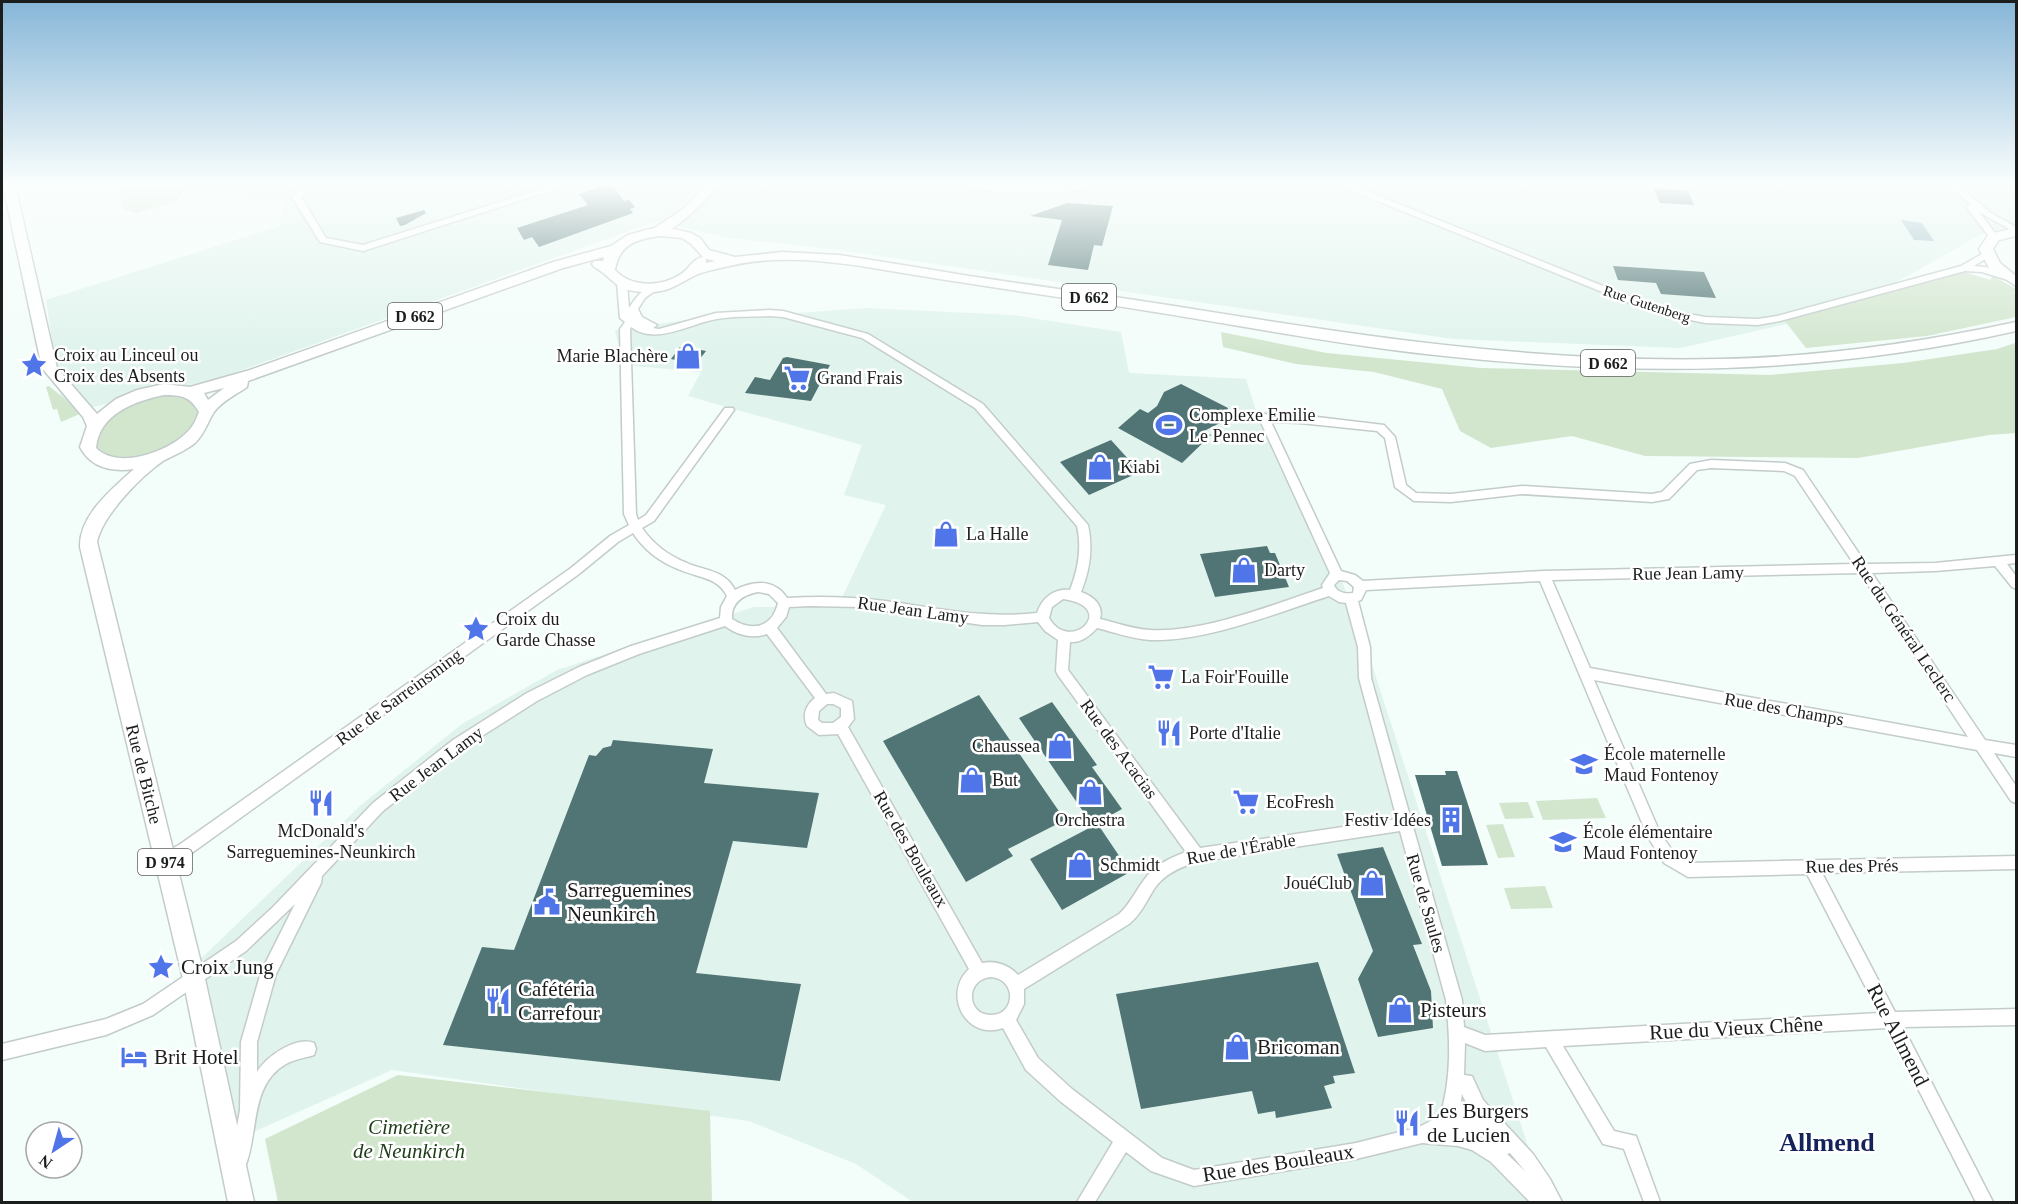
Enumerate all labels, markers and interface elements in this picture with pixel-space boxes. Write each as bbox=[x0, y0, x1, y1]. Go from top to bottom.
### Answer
street label: Rue Gutenberg bbox=[1601, 282, 1693, 326]
road number: D 662 bbox=[1062, 284, 1116, 310]
road number: D 662 bbox=[388, 303, 442, 329]
shop icon: Marie Blachère bbox=[673, 341, 703, 371]
place label: Croix au Linceul ou Croix des Absents bbox=[54, 345, 198, 386]
place label: Marie Blachère bbox=[557, 346, 668, 366]
place icon: Croix au Linceul ou Croix des Absents bbox=[19, 350, 49, 380]
road number: D 662 bbox=[1581, 350, 1635, 376]
supermarket icon: Grand Frais bbox=[782, 363, 812, 393]
place label: Grand Frais bbox=[817, 368, 902, 388]
place label: Complexe Emilie Le Pennec bbox=[1189, 405, 1315, 446]
sports icon: Complexe Emilie Le Pennec bbox=[1154, 410, 1184, 440]
shop icon: Kiabi bbox=[1085, 452, 1115, 482]
place label: Kiabi bbox=[1120, 457, 1160, 477]
shop icon: La Halle bbox=[931, 519, 961, 549]
place label: La Halle bbox=[966, 524, 1028, 544]
street label: Rue du Général Leclerc bbox=[1848, 552, 1960, 706]
shop icon: Darty bbox=[1229, 555, 1259, 585]
place label: Darty bbox=[1264, 560, 1305, 580]
street label: Rue Jean Lamy bbox=[1632, 562, 1744, 584]
street label: Rue Jean Lamy bbox=[856, 592, 970, 628]
place label: Croix du Garde Chasse bbox=[496, 609, 595, 650]
place icon: Croix du Garde Chasse bbox=[461, 614, 491, 644]
street label: Rue de Sarreinsming bbox=[332, 645, 466, 749]
supermarket icon: La Foir'Fouille bbox=[1146, 662, 1176, 692]
place label: La Foir'Fouille bbox=[1181, 667, 1289, 687]
street label: Rue des Champs bbox=[1723, 689, 1845, 729]
street label: Rue des Acacias bbox=[1076, 695, 1162, 803]
restaurant icon: Porte d'Italie bbox=[1154, 718, 1184, 748]
street label: Rue de Bitche bbox=[122, 722, 166, 826]
street label: Rue Jean Lamy bbox=[385, 722, 487, 806]
place label: Porte d'Italie bbox=[1189, 723, 1281, 743]
shop icon: Chaussea bbox=[1045, 731, 1075, 761]
place label: Chaussea bbox=[972, 736, 1040, 756]
place label: École maternelle Maud Fontenoy bbox=[1604, 743, 1725, 785]
school or university icon: École maternelle Maud Fontenoy bbox=[1569, 749, 1599, 779]
shop icon: But bbox=[957, 765, 987, 795]
place label: But bbox=[992, 770, 1018, 790]
shop icon: Orchestra bbox=[1075, 777, 1105, 807]
street label: Rue des Bouleaux bbox=[870, 787, 952, 911]
supermarket icon: EcoFresh bbox=[1231, 787, 1261, 817]
restaurant icon: McDonald's Sarreguemines-Neunkirch bbox=[306, 788, 336, 818]
place label: EcoFresh bbox=[1266, 792, 1334, 812]
building icon: Festiv Idées bbox=[1436, 805, 1466, 835]
place label: Orchestra bbox=[1055, 810, 1125, 830]
place label: Festiv Idées bbox=[1345, 810, 1431, 830]
place label: McDonald's Sarreguemines-Neunkirch bbox=[227, 821, 415, 862]
place label: École élémentaire Maud Fontenoy bbox=[1583, 821, 1712, 863]
school or university icon: École élémentaire Maud Fontenoy bbox=[1548, 827, 1578, 857]
street label: Rue de l'Érable bbox=[1185, 829, 1297, 868]
road number: D 974 bbox=[138, 849, 192, 875]
shop icon: Schmidt bbox=[1065, 850, 1095, 880]
street label: Rue de Saules bbox=[1402, 851, 1450, 955]
place label: Schmidt bbox=[1100, 855, 1160, 875]
street label: Rue des Prés bbox=[1805, 855, 1899, 877]
shop icon: JouéClub bbox=[1357, 868, 1387, 898]
place label: JouéClub bbox=[1284, 873, 1352, 893]
place label: Sarreguemines Neunkirch bbox=[567, 878, 692, 926]
public building icon: Sarreguemines Neunkirch bbox=[532, 887, 562, 917]
place icon: Croix Jung bbox=[146, 952, 176, 982]
place label: Croix Jung bbox=[181, 955, 274, 979]
place label: Cafétéria Carrefour bbox=[518, 977, 600, 1025]
street label: Rue Allmend bbox=[1862, 980, 1934, 1091]
restaurant icon: Cafétéria Carrefour bbox=[483, 986, 513, 1016]
shop icon: Pisteurs bbox=[1385, 995, 1415, 1025]
place label: Pisteurs bbox=[1420, 998, 1487, 1022]
street label: Rue du Vieux Chêne bbox=[1649, 1011, 1823, 1045]
shop icon: Bricoman bbox=[1222, 1032, 1252, 1062]
place label: Bricoman bbox=[1257, 1035, 1340, 1059]
hotel icon: Brit Hotel bbox=[119, 1042, 149, 1072]
place label: Brit Hotel bbox=[154, 1045, 239, 1069]
place label: Les Burgers de Lucien bbox=[1427, 1099, 1529, 1147]
restaurant icon: Les Burgers de Lucien bbox=[1392, 1108, 1422, 1138]
park label: Cimetière de Neunkirch bbox=[353, 1115, 465, 1163]
north arrow bbox=[24, 1120, 84, 1180]
district label: Allmend bbox=[1779, 1128, 1875, 1157]
street label: Rue des Bouleaux bbox=[1201, 1139, 1356, 1187]
text: N bbox=[35, 1151, 55, 1172]

